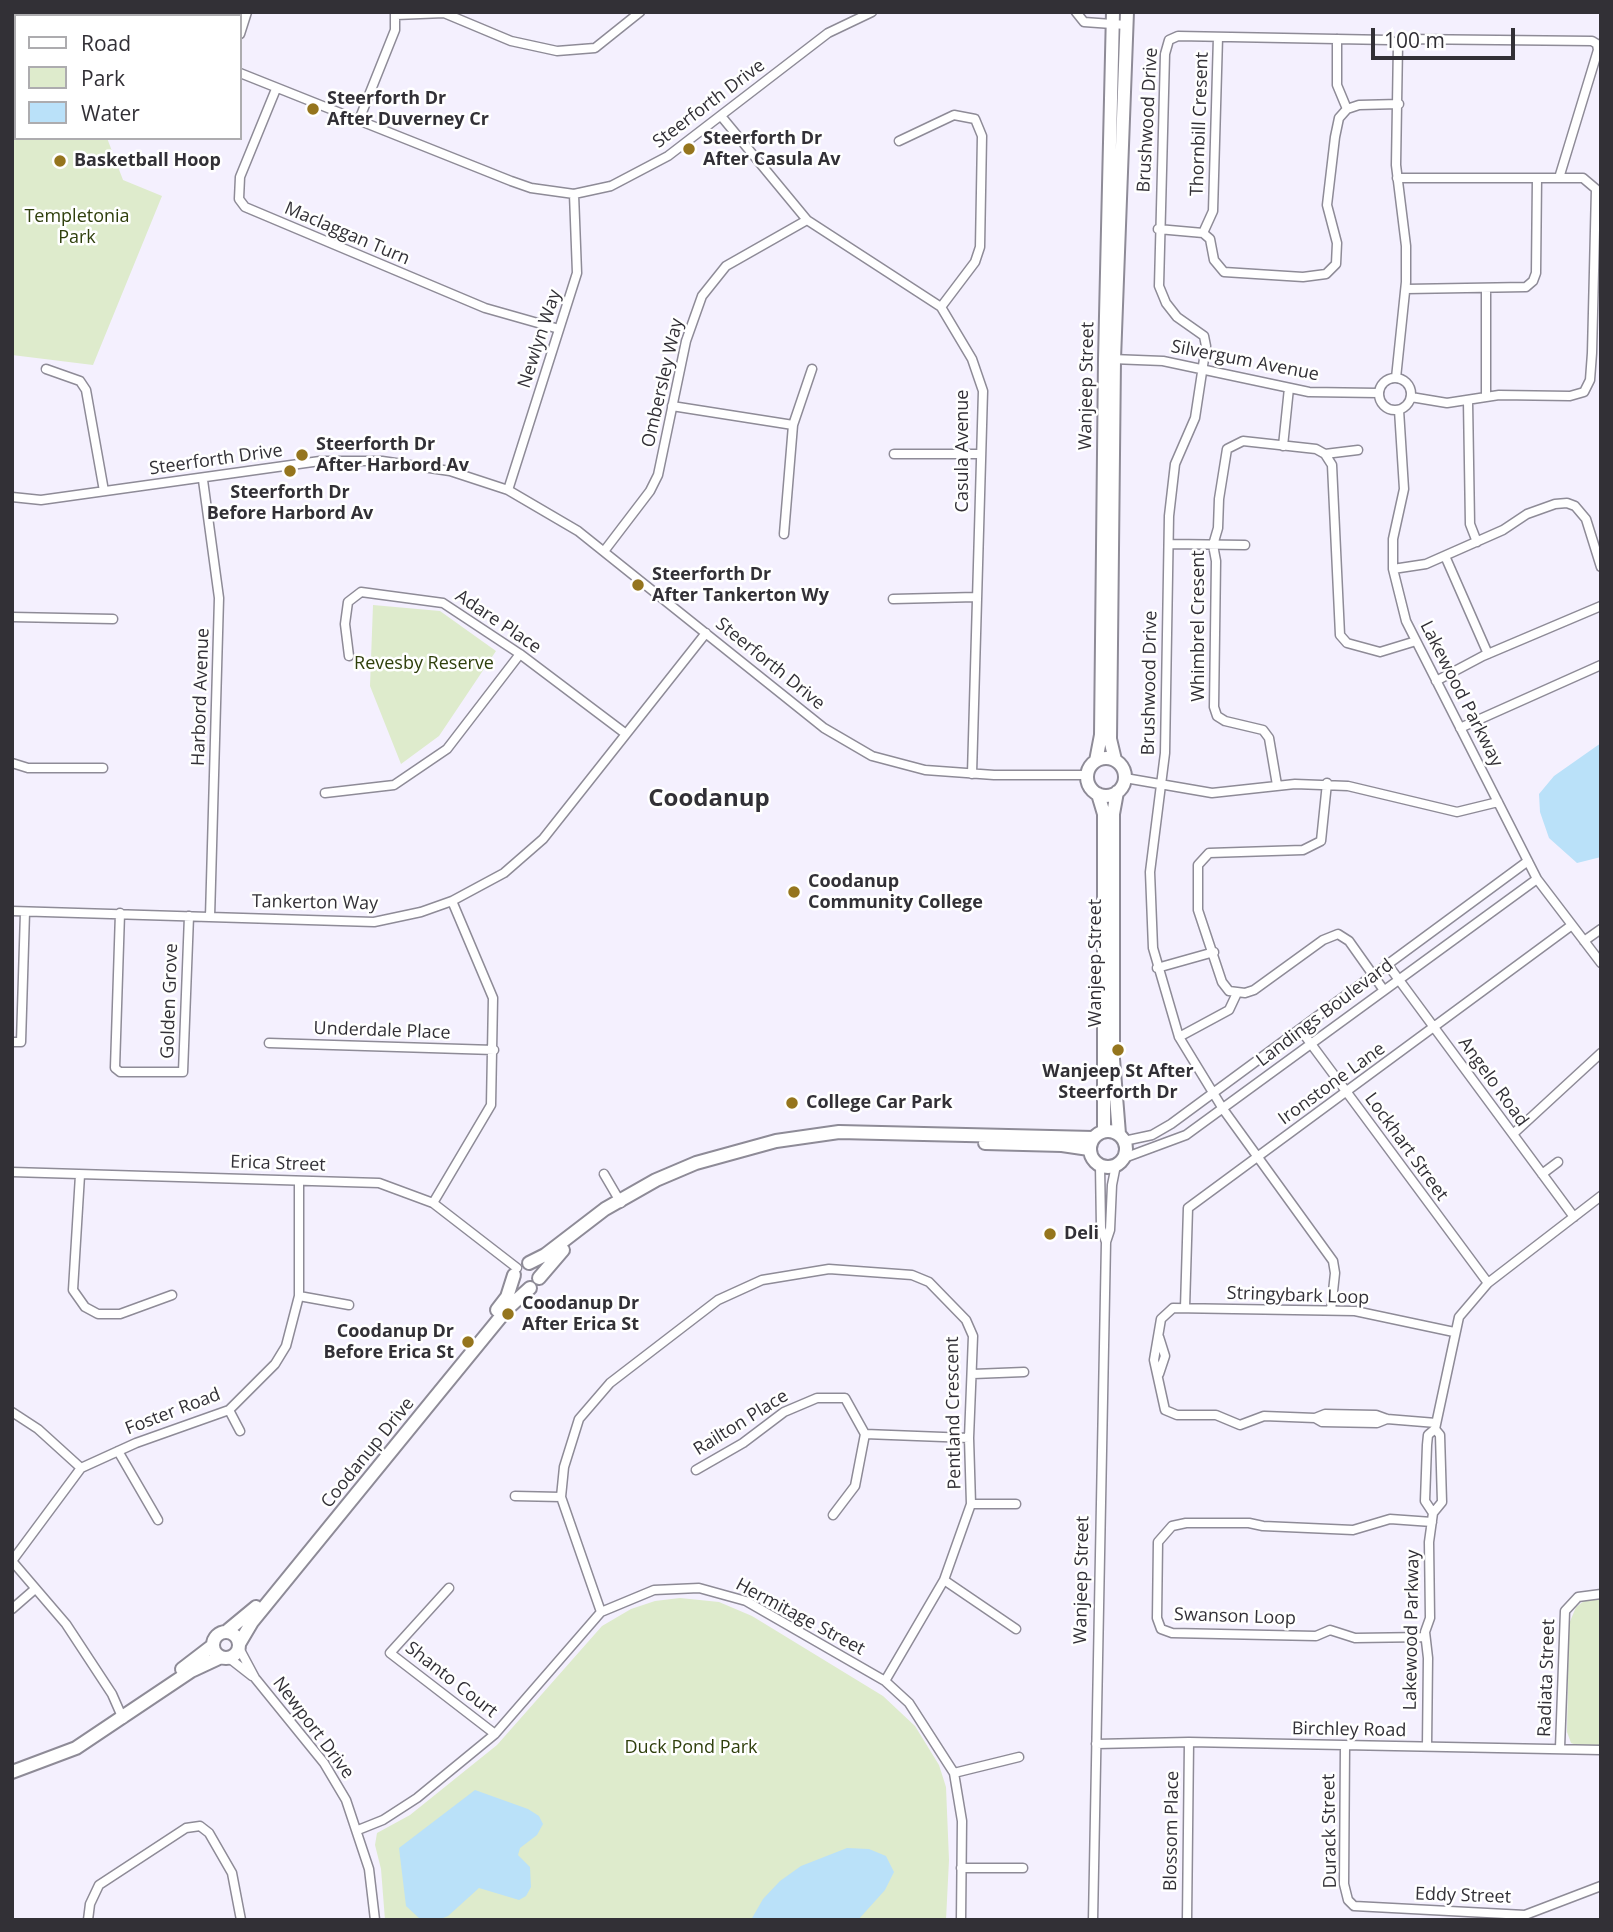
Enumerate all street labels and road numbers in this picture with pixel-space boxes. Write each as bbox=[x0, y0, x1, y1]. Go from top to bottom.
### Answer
street label: Brushwood Drive bbox=[1133, 47, 1163, 193]
street label: Thornbill Cresent bbox=[1187, 51, 1213, 197]
street label: Steerforth Drive bbox=[649, 55, 769, 153]
street label: Maclaggan Turn bbox=[281, 198, 413, 270]
street label: Newlyn Way bbox=[514, 287, 566, 391]
street label: Ombersley Way bbox=[638, 316, 688, 450]
street label: Wanjeep Street bbox=[1075, 322, 1099, 450]
street label: Silvergum Avenue bbox=[1169, 336, 1321, 386]
street label: Casula Avenue bbox=[952, 390, 974, 512]
street label: Steerforth Drive bbox=[148, 440, 284, 480]
street label: Whimbrel Cresent bbox=[1188, 550, 1210, 702]
street label: Adare Place bbox=[451, 585, 545, 659]
street label: Brushwood Drive bbox=[1138, 610, 1162, 756]
street label: Steerforth Drive bbox=[711, 613, 829, 715]
street label: Lakewood Parkway bbox=[1415, 617, 1507, 771]
street label: Harbord Avenue bbox=[188, 628, 214, 766]
street label: Tankerton Way bbox=[252, 891, 378, 915]
street label: Wanjeep Street bbox=[1085, 899, 1107, 1027]
street label: Golden Grove bbox=[157, 943, 183, 1059]
street label: Landings Boulevard bbox=[1252, 955, 1398, 1071]
street label: Underdale Place bbox=[313, 1018, 451, 1044]
street label: Angelo Road bbox=[1453, 1033, 1533, 1131]
street label: Ironstone Lane bbox=[1275, 1038, 1389, 1130]
street label: Lockhart Street bbox=[1360, 1089, 1452, 1205]
street label: Erica Street bbox=[230, 1152, 326, 1176]
street label: Stringybark Loop bbox=[1226, 1283, 1370, 1309]
street label: Pentland Crescent bbox=[942, 1336, 966, 1490]
street label: Foster Road bbox=[122, 1384, 224, 1440]
street label: Railton Place bbox=[690, 1385, 792, 1461]
street label: Coodanup Drive bbox=[317, 1393, 419, 1513]
street label: Wanjeep Street bbox=[1070, 1516, 1094, 1644]
street label: Lakewood Parkway bbox=[1400, 1549, 1424, 1711]
street label: Hermitage Street bbox=[732, 1574, 868, 1660]
street label: Swanson Loop bbox=[1174, 1604, 1296, 1630]
street label: Radiata Street bbox=[1534, 1619, 1560, 1737]
street label: Shanto Court bbox=[401, 1637, 501, 1723]
street label: Newport Drive bbox=[268, 1673, 358, 1783]
street label: Birchley Road bbox=[1292, 1718, 1406, 1742]
street label: Blossom Place bbox=[1160, 1771, 1184, 1891]
street label: Durack Street bbox=[1318, 1774, 1342, 1888]
street label: Eddy Street bbox=[1415, 1884, 1511, 1908]

